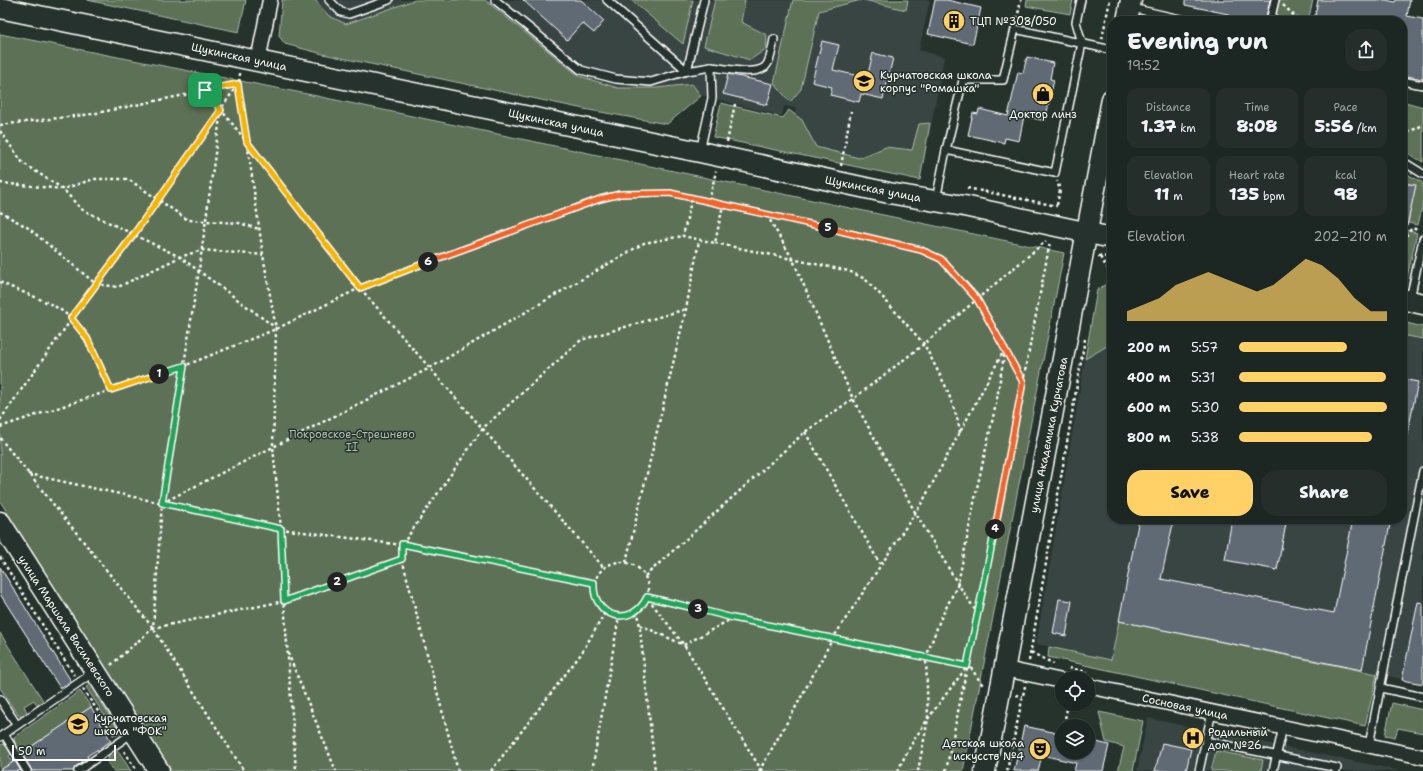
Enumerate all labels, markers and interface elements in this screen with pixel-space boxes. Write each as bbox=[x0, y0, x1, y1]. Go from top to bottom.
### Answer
building icon: ТЦП №308/050 bbox=[941, 8, 967, 34]
place label: ТЦП №308/050 bbox=[970, 14, 1057, 29]
text: Evening run bbox=[1127, 27, 1268, 56]
button: share bbox=[1345, 29, 1387, 71]
street label: Щукинская улица bbox=[190, 40, 288, 74]
text: 19:52 bbox=[1127, 57, 1160, 74]
school or university icon: Курчатовская школа корпус "Ромашка" bbox=[851, 68, 877, 94]
place label: Курчатовская школа корпус "Ромашка" bbox=[880, 68, 992, 96]
pin bbox=[188, 73, 222, 107]
icon: arrive bbox=[194, 79, 216, 101]
shop icon: Доктор линз bbox=[1030, 81, 1056, 107]
text: Distance bbox=[1146, 100, 1191, 115]
text: Time bbox=[1244, 100, 1270, 115]
text: Pace bbox=[1334, 100, 1358, 115]
street label: Щукинская улица bbox=[507, 106, 605, 140]
place label: Доктор линз bbox=[1009, 107, 1077, 122]
text: 1.37 bbox=[1141, 115, 1176, 137]
text: 8:08 bbox=[1236, 115, 1278, 137]
text: 5:56 bbox=[1315, 115, 1353, 137]
text: km bbox=[1176, 121, 1196, 136]
text: /km bbox=[1353, 121, 1377, 136]
text: Elevation bbox=[1144, 168, 1193, 183]
text: Heart rate bbox=[1229, 168, 1285, 183]
text: kcal bbox=[1335, 168, 1356, 183]
street label: Щукинская улица bbox=[824, 172, 922, 206]
text: 11 bbox=[1154, 183, 1169, 205]
text: 135 bbox=[1229, 183, 1259, 205]
text: 98 bbox=[1334, 183, 1358, 205]
text: m bbox=[1169, 189, 1183, 204]
text: bpm bbox=[1259, 189, 1285, 204]
pin: 5 bbox=[818, 218, 838, 238]
text: 5 bbox=[825, 220, 831, 235]
text: Elevation bbox=[1127, 228, 1185, 245]
text: 202–210 m bbox=[1314, 228, 1387, 245]
pin: 6 bbox=[418, 252, 438, 272]
text: 6 bbox=[424, 254, 432, 269]
text: 200 m bbox=[1127, 339, 1170, 356]
text: 5:57 bbox=[1191, 339, 1218, 356]
street label: улица Академика Курчатова bbox=[1027, 356, 1072, 514]
pin: 1 bbox=[149, 364, 169, 384]
text: 1 bbox=[156, 366, 162, 381]
text: 400 m bbox=[1127, 369, 1171, 386]
text: 5:31 bbox=[1191, 369, 1215, 386]
text: 600 m bbox=[1127, 399, 1171, 416]
text: 5:30 bbox=[1191, 399, 1219, 416]
park label: Покровское-Стрешнево II bbox=[289, 427, 415, 455]
text: 800 m bbox=[1127, 429, 1171, 446]
text: 5:38 bbox=[1191, 429, 1219, 446]
button: Save bbox=[1127, 470, 1253, 516]
button: Share bbox=[1261, 470, 1387, 516]
pin: 4 bbox=[985, 519, 1005, 539]
text: 4 bbox=[991, 521, 999, 536]
street label: улица Маршала Василевского bbox=[14, 552, 118, 700]
pin: 2 bbox=[327, 572, 347, 592]
text: 2 bbox=[333, 574, 341, 589]
pin: 3 bbox=[688, 599, 708, 619]
text: 3 bbox=[694, 601, 702, 616]
map controls bbox=[1055, 671, 1095, 759]
button: locate bbox=[1055, 671, 1095, 711]
street label: Сосновая улица bbox=[1141, 691, 1229, 723]
school or university icon: Курчатовская школа "ФОК" bbox=[65, 711, 91, 737]
place label: Курчатовская школа "ФОК" bbox=[94, 711, 167, 739]
button: layers bbox=[1055, 719, 1095, 759]
hospital icon: Родильный дом №26 bbox=[1180, 725, 1206, 751]
place label: Родильный дом №26 bbox=[1208, 725, 1268, 753]
place label: Детская школа искусств №4 bbox=[942, 736, 1024, 764]
theatre icon: Детская школа искусств №4 bbox=[1027, 736, 1053, 762]
scale bar bbox=[12, 743, 116, 762]
text: 50 m bbox=[18, 744, 46, 759]

